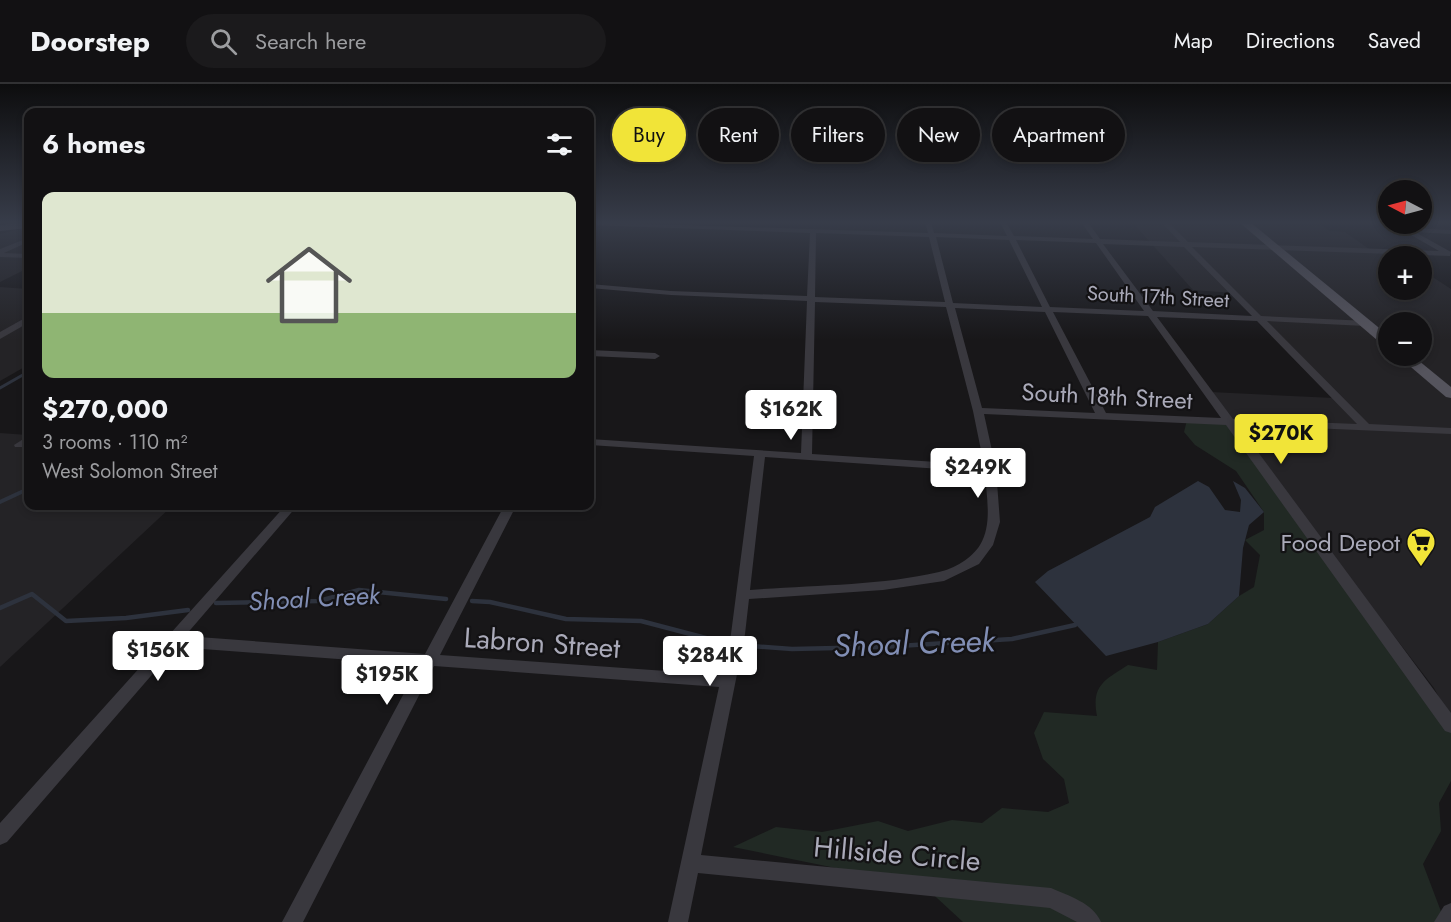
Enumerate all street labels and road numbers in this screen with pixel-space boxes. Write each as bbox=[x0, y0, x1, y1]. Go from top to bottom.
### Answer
street label: South 17th Street bbox=[1086, 279, 1230, 315]
street label: South 18th Street bbox=[1021, 374, 1194, 418]
street label: Labron Street bbox=[463, 617, 622, 669]
street label: Hillside Circle bbox=[812, 826, 982, 882]

